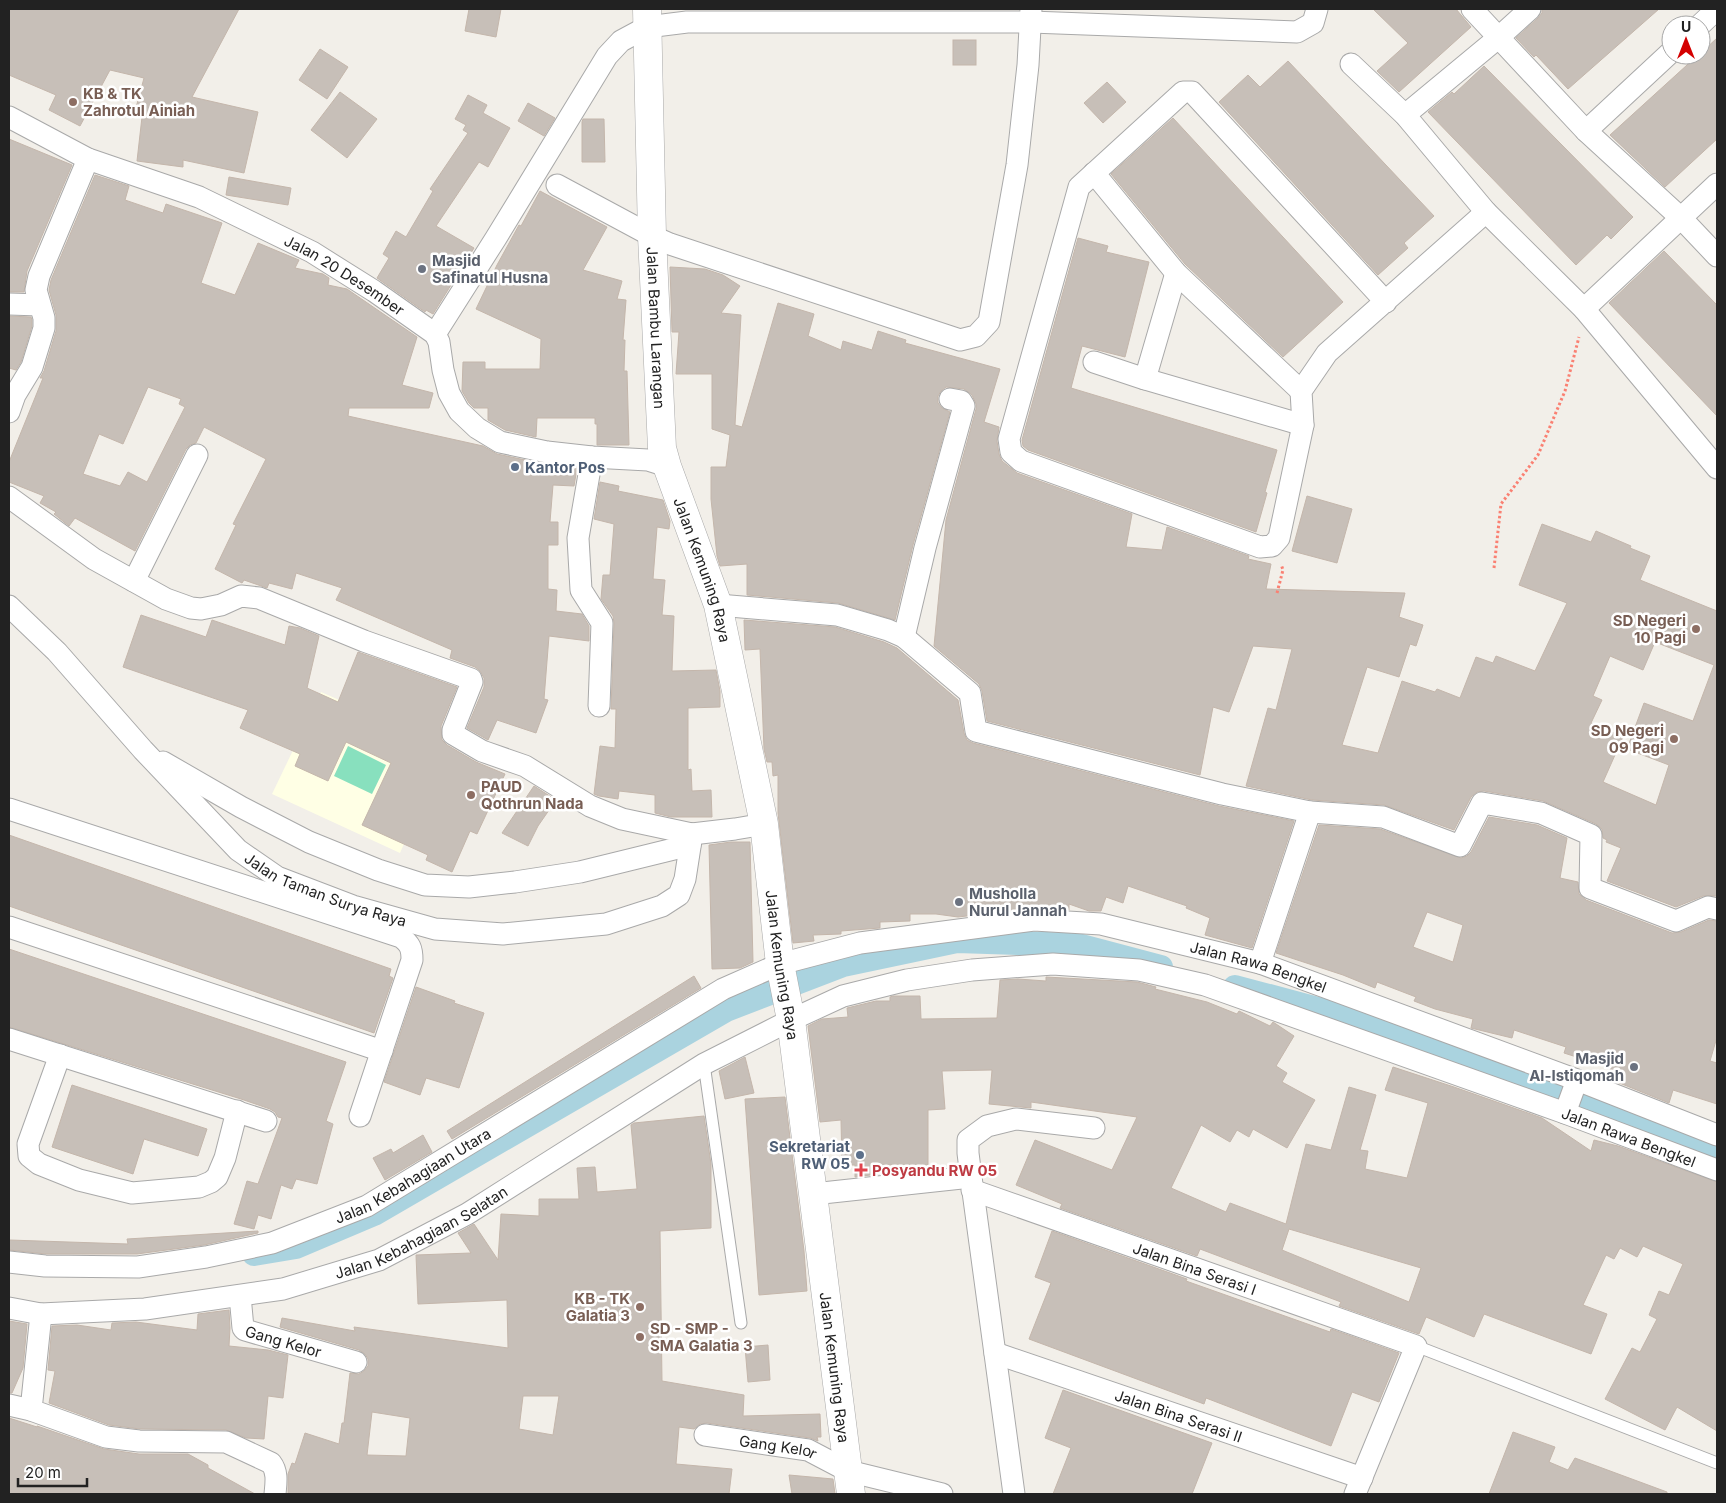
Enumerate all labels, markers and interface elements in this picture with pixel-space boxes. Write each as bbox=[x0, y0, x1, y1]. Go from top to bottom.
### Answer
north arrow bbox=[1661, 15, 1711, 65]
text: U bbox=[1681, 18, 1691, 35]
place label: KB & TK Zahrotul Ainiah bbox=[83, 84, 195, 120]
marker: KB & TK Zahrotul Ainiah bbox=[67, 96, 79, 108]
street label: Jalan 20 Desember bbox=[281, 231, 409, 319]
street label: Jalan Bambu Larangan bbox=[643, 246, 670, 409]
place label: Masjid Safinatul Husna bbox=[432, 251, 548, 287]
marker: Masjid Safinatul Husna bbox=[416, 263, 428, 275]
place label: Kantor Pos bbox=[525, 458, 605, 477]
marker: Kantor Pos bbox=[509, 461, 521, 473]
street label: Jalan Kemuning Raya bbox=[670, 495, 735, 644]
place label: SD Negeri 10 Pagi bbox=[1613, 611, 1686, 647]
marker: SD Negeri 10 Pagi bbox=[1690, 623, 1702, 635]
place label: SD Negeri 09 Pagi bbox=[1591, 721, 1664, 757]
marker: SD Negeri 09 Pagi bbox=[1668, 733, 1680, 745]
place label: PAUD Qothrun Nada bbox=[481, 777, 583, 813]
marker: PAUD Qothrun Nada bbox=[465, 789, 477, 801]
street label: Jalan Taman Surya Raya bbox=[241, 848, 409, 930]
place label: Musholla Nurul Jannah bbox=[969, 884, 1067, 920]
street label: Jalan Kemuning Raya bbox=[762, 889, 803, 1041]
marker: Musholla Nurul Jannah bbox=[953, 896, 965, 908]
street label: Jalan Rawa Bengkel bbox=[1188, 937, 1329, 996]
place label: Masjid Al-Istiqomah bbox=[1529, 1049, 1624, 1085]
marker: Masjid Al-Istiqomah bbox=[1628, 1061, 1640, 1073]
street label: Jalan Rawa Bengkel bbox=[1559, 1103, 1699, 1171]
street label: Jalan Kebahagiaan Utara bbox=[332, 1123, 494, 1227]
place label: Sekretariat RW 05 bbox=[769, 1137, 850, 1173]
marker: Sekretariat RW 05 bbox=[854, 1149, 866, 1161]
place label: Posyandu RW 05 bbox=[872, 1161, 997, 1180]
marker: Posyandu RW 05 bbox=[854, 1163, 868, 1177]
street label: Jalan Kebahagiaan Selatan bbox=[332, 1181, 511, 1282]
street label: Jalan Bina Serasi I bbox=[1130, 1238, 1259, 1299]
place label: KB - TK Galatia 3 bbox=[566, 1289, 630, 1325]
street label: Jalan Kemuning Raya bbox=[816, 1291, 854, 1444]
marker: KB - TK Galatia 3 bbox=[634, 1301, 646, 1313]
place label: SD - SMP - SMA Galatia 3 bbox=[650, 1319, 753, 1355]
street label: Gang Kelor bbox=[243, 1321, 324, 1361]
marker: SD - SMP - SMA Galatia 3 bbox=[634, 1331, 646, 1343]
street label: Jalan Bina Serasi II bbox=[1112, 1385, 1245, 1446]
street label: Gang Kelor bbox=[738, 1431, 821, 1463]
scale bar bbox=[18, 1456, 86, 1488]
text: 20 m bbox=[25, 1463, 61, 1482]

